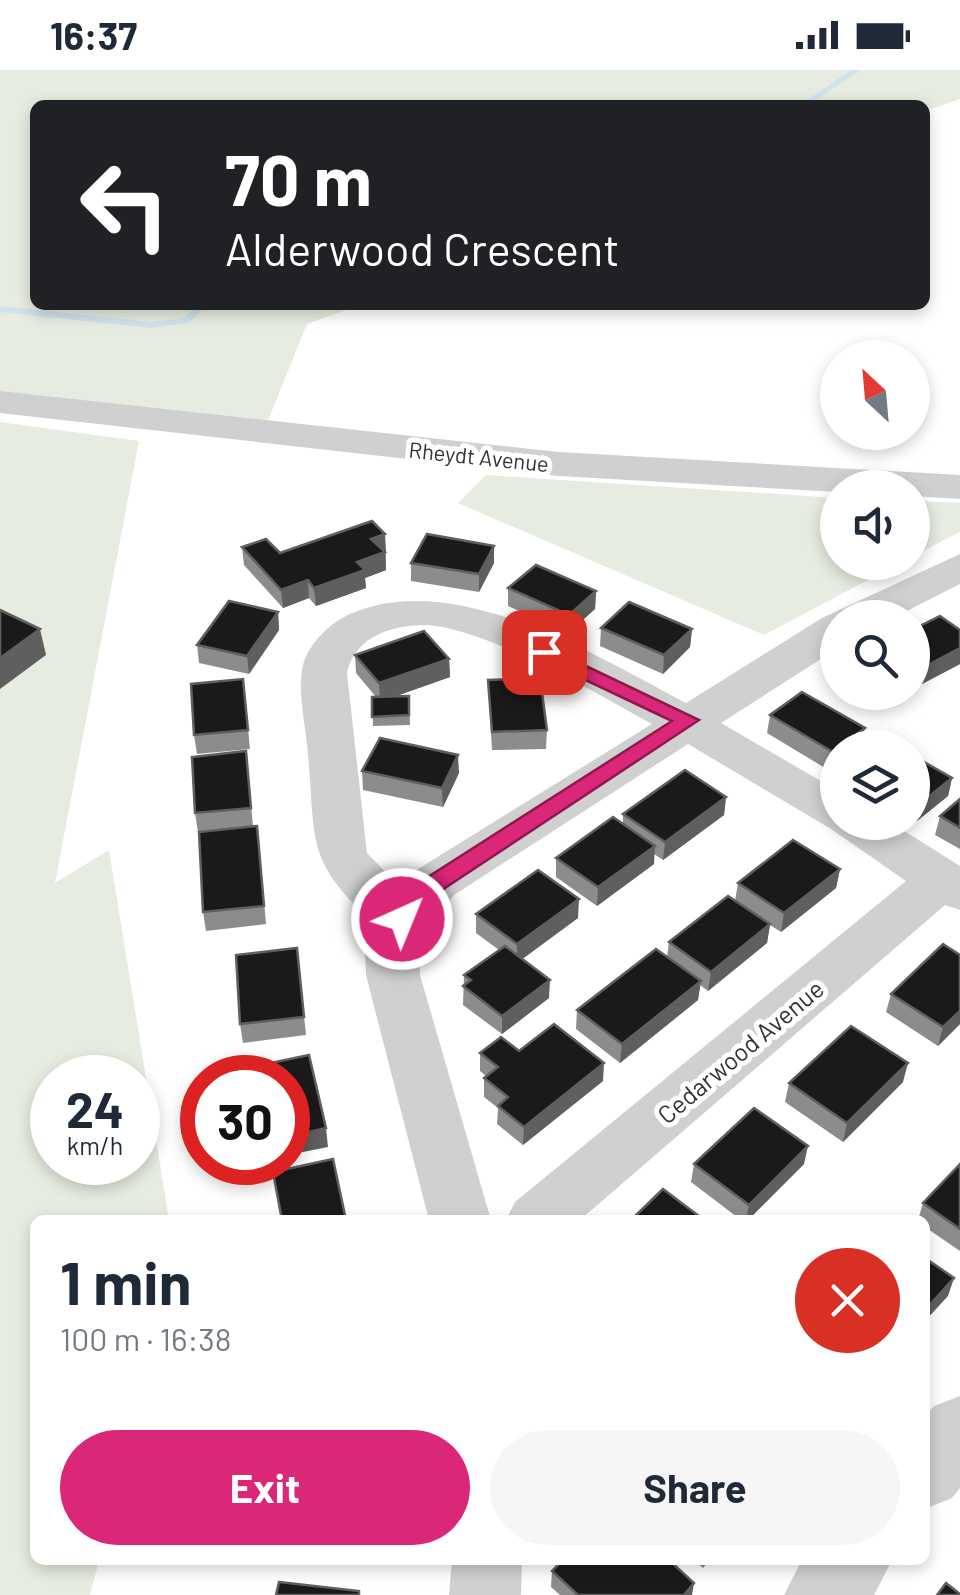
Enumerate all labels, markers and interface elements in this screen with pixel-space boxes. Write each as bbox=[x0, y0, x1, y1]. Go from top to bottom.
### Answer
text: 16:37 bbox=[50, 12, 137, 58]
text: 70 m bbox=[225, 136, 372, 220]
icon: left bbox=[60, 140, 190, 270]
text: Alderwood Crescent bbox=[225, 221, 620, 275]
north arrow bbox=[820, 340, 930, 450]
map controls bbox=[820, 340, 930, 840]
street label: Rheydt Avenue bbox=[408, 436, 550, 476]
button: sound bbox=[820, 470, 930, 580]
button: search bbox=[820, 600, 930, 710]
pin bbox=[502, 610, 587, 695]
icon: arrive bbox=[517, 625, 572, 680]
button: layers bbox=[820, 730, 930, 840]
position arrow bbox=[350, 867, 454, 971]
street label: Cedarwood Avenue bbox=[651, 973, 829, 1129]
speed limit sign: 30 bbox=[180, 1055, 310, 1185]
text: 24 bbox=[66, 1078, 124, 1138]
text: km/h bbox=[67, 1130, 123, 1160]
text: 1 min bbox=[60, 1245, 191, 1317]
button: close bbox=[795, 1248, 900, 1353]
text: 100 m · 16:38 bbox=[60, 1319, 231, 1357]
button: Exit bbox=[60, 1430, 470, 1545]
button: Share bbox=[490, 1430, 900, 1545]

